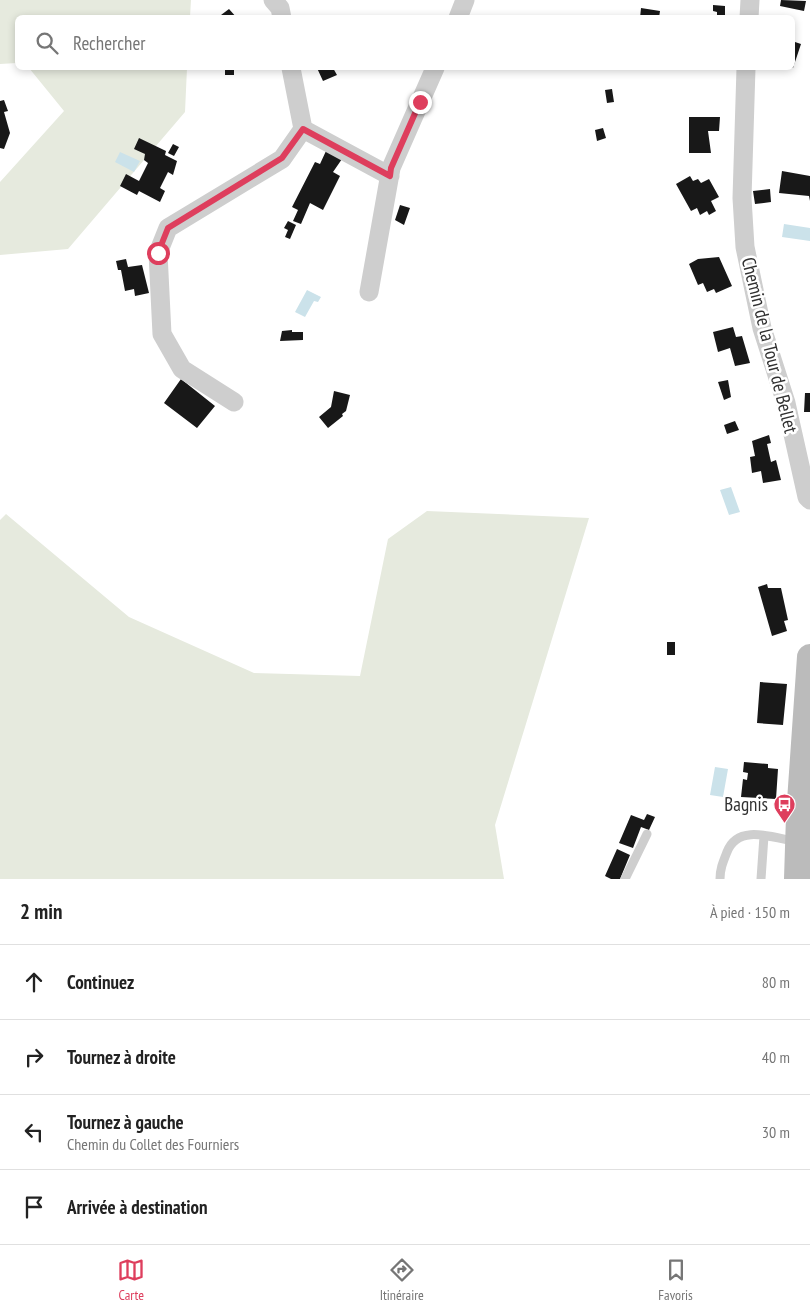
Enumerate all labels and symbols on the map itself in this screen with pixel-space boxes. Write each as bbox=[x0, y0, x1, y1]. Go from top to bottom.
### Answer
route end bbox=[409, 91, 432, 114]
route start bbox=[147, 242, 170, 265]
street label: Chemin de la Tour de Bellet bbox=[737, 255, 804, 436]
place label: Bagnis bbox=[724, 792, 768, 816]
bus stop icon: Bagnis bbox=[772, 792, 796, 823]

